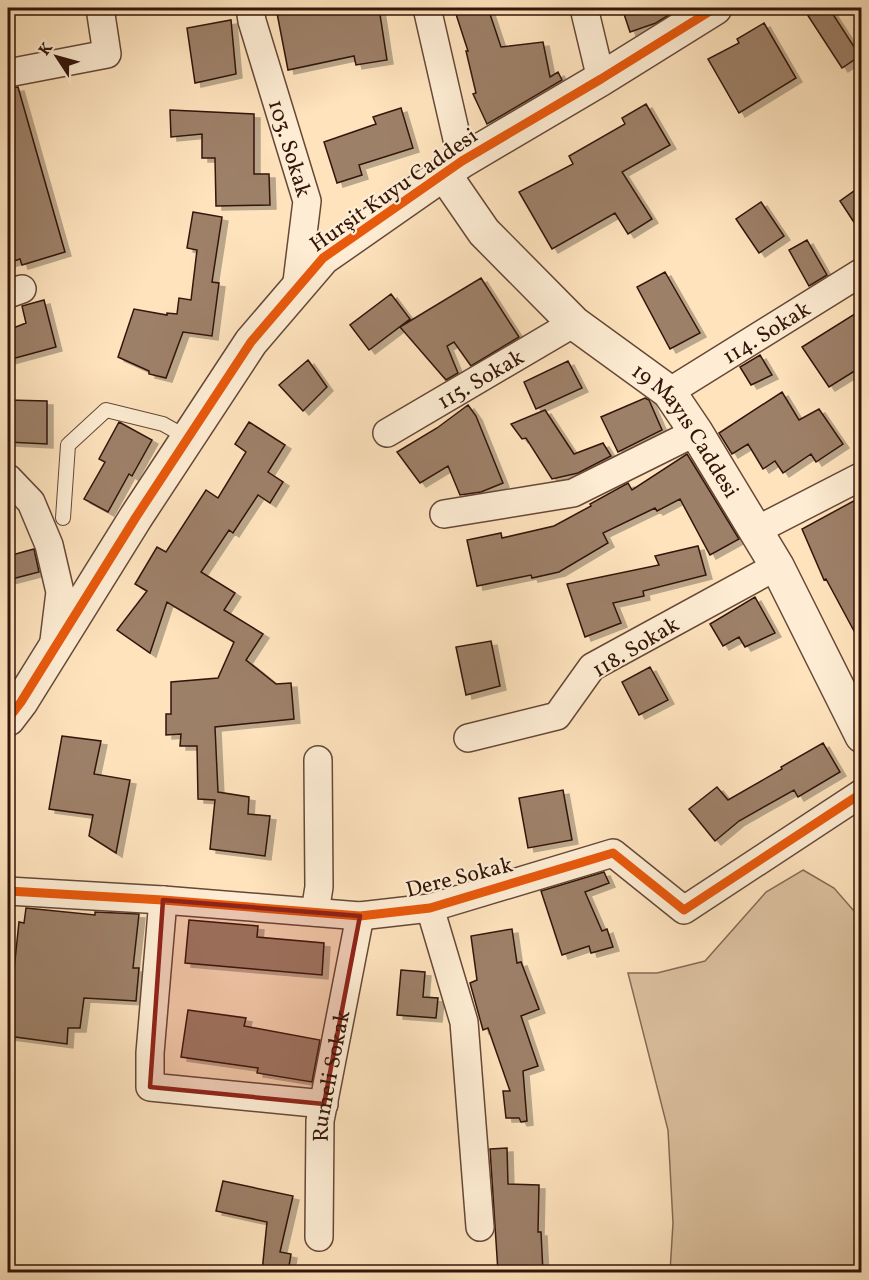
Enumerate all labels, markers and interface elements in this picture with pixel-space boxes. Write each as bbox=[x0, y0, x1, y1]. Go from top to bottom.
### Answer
north arrow bbox=[27, 27, 87, 87]
text: K bbox=[34, 38, 59, 61]
street label: 103. Sokak bbox=[259, 96, 318, 201]
street label: Hurşit Kuyu Caddesi bbox=[304, 121, 485, 261]
street label: 114. Sokak bbox=[717, 295, 817, 373]
street label: 115. Sokak bbox=[432, 343, 531, 418]
street label: 19 Mayıs Caddesi bbox=[624, 357, 745, 505]
street label: 118. Sokak bbox=[587, 610, 686, 686]
street label: Dere Sokak bbox=[403, 850, 516, 907]
street label: Rumeli Sokak bbox=[306, 1008, 359, 1142]

